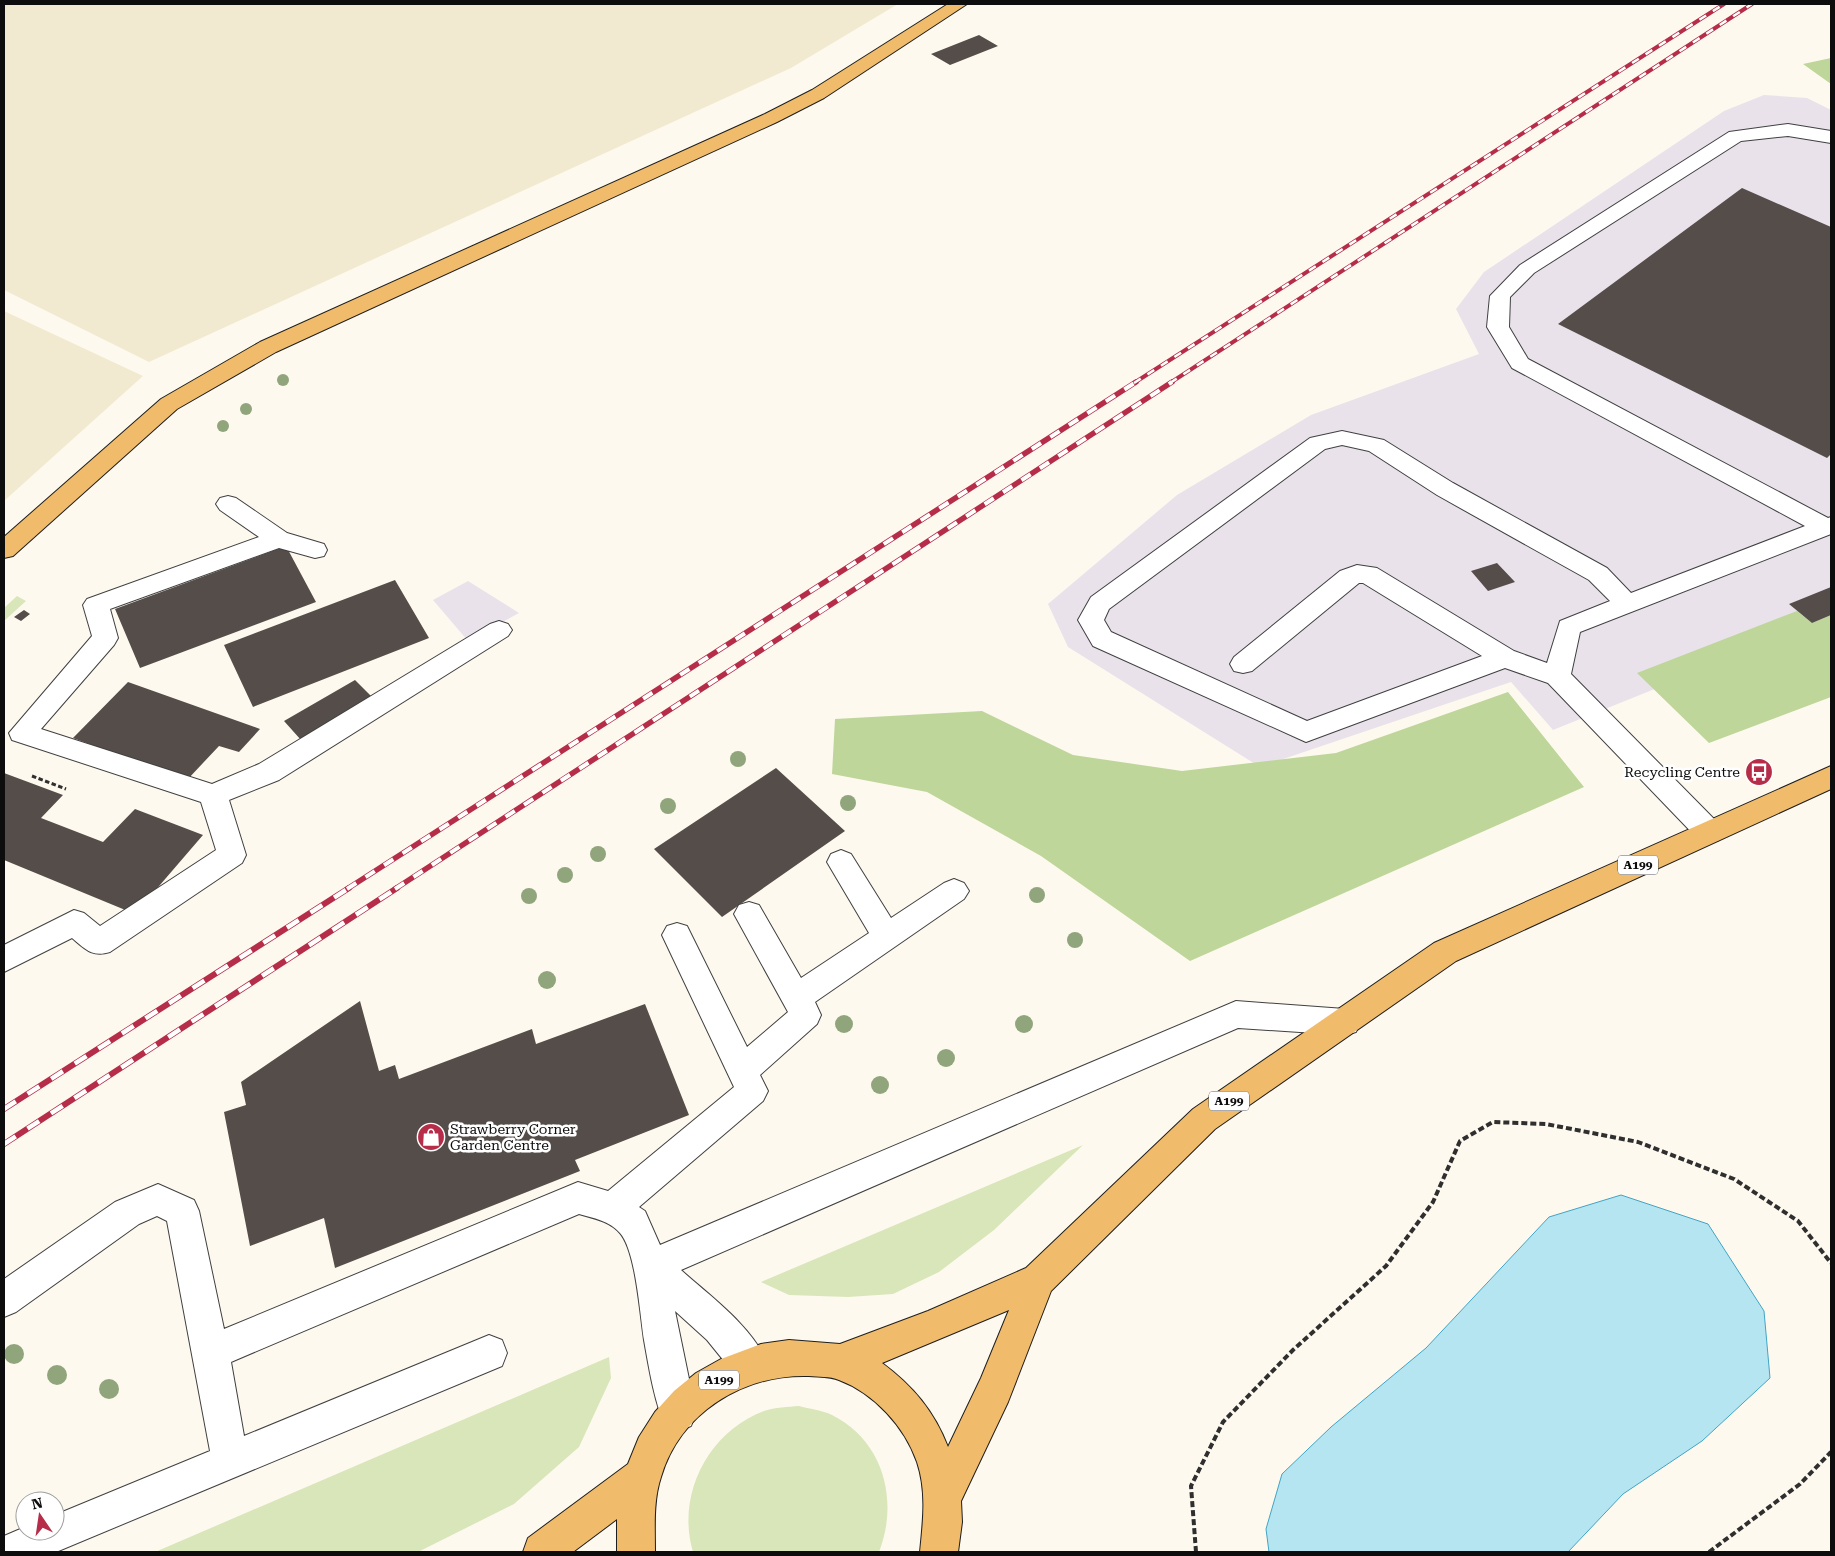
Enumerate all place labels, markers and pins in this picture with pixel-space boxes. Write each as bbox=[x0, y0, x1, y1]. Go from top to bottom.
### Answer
bus stop icon: Recycling Centre bbox=[1744, 757, 1774, 787]
place label: Recycling Centre bbox=[1624, 764, 1740, 780]
place label: Strawberry Corner Garden Centre bbox=[450, 1121, 576, 1153]
shop icon: Strawberry Corner Garden Centre bbox=[416, 1122, 446, 1152]

